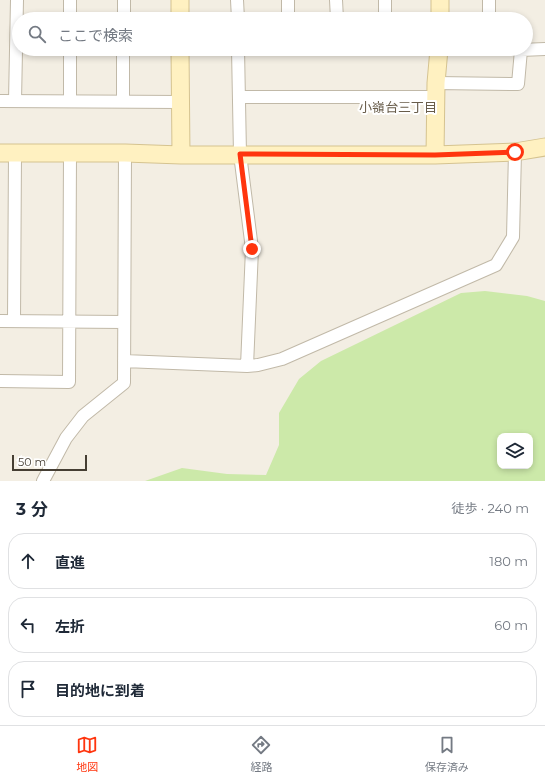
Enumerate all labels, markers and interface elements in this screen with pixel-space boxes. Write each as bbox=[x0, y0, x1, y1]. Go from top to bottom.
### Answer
search box bbox=[12, 12, 533, 56]
icon: search bbox=[26, 23, 48, 45]
text: ここで検索 bbox=[58, 26, 133, 45]
district label: 小嶺台三丁目 bbox=[359, 99, 437, 115]
route start bbox=[506, 143, 524, 161]
route end bbox=[243, 240, 261, 258]
map controls bbox=[497, 433, 533, 469]
button: layers bbox=[497, 433, 533, 469]
scale bar bbox=[12, 453, 87, 472]
text: 50 m bbox=[18, 455, 46, 469]
text: 3 分 bbox=[16, 499, 48, 519]
text: 徒歩 · 240 m bbox=[451, 500, 529, 516]
icon: ahead bbox=[17, 550, 39, 572]
text: 直進 bbox=[55, 553, 85, 572]
text: 180 m bbox=[489, 553, 528, 569]
icon: left bbox=[17, 614, 39, 636]
text: 左折 bbox=[55, 617, 85, 636]
text: 60 m bbox=[494, 617, 528, 633]
icon: arrive bbox=[17, 678, 39, 700]
text: 目的地に到着 bbox=[55, 681, 145, 700]
tab: 地図 bbox=[76, 734, 98, 774]
tab: 経路 bbox=[250, 734, 272, 774]
tab: 保存済み bbox=[425, 734, 469, 774]

